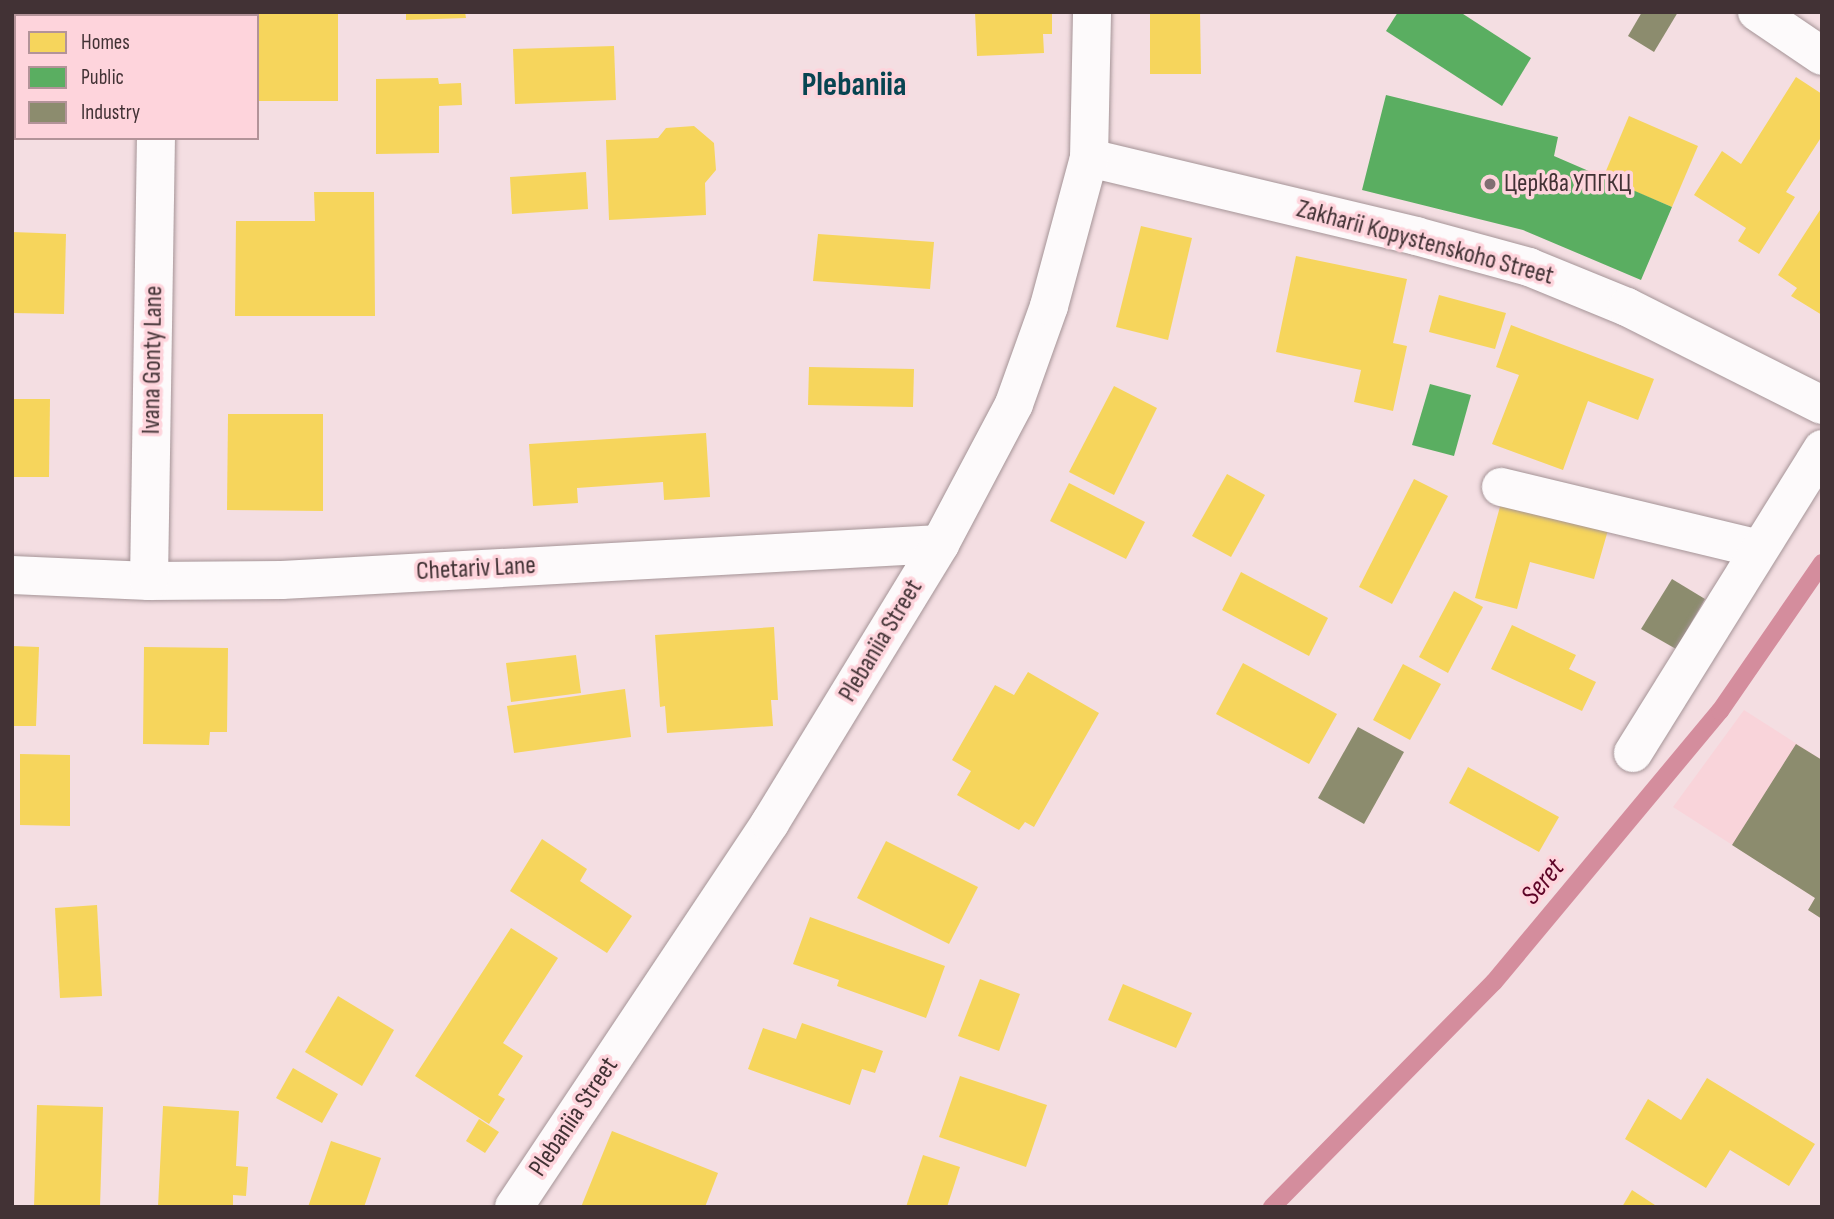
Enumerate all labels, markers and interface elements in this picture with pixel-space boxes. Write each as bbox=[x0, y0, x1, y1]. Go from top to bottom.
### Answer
legend bbox=[14, 14, 259, 140]
text: Homes bbox=[81, 30, 130, 55]
text: Public bbox=[81, 65, 124, 90]
district label: Plebaniia bbox=[801, 66, 907, 106]
text: Industry bbox=[81, 100, 140, 125]
place label: Церква УПГКЦ bbox=[1504, 168, 1631, 200]
marker: Церква УПГКЦ bbox=[1482, 176, 1498, 192]
street label: Zakharii Kopystenskoho Street bbox=[1293, 194, 1557, 292]
street label: Ivana Gonty Lane bbox=[136, 285, 170, 435]
street label: Chetariv Lane bbox=[415, 550, 537, 588]
street label: Plebaniia Street bbox=[832, 574, 930, 708]
water label: Seret bbox=[1514, 852, 1572, 912]
street label: Plebaniia Street bbox=[523, 1052, 625, 1182]

